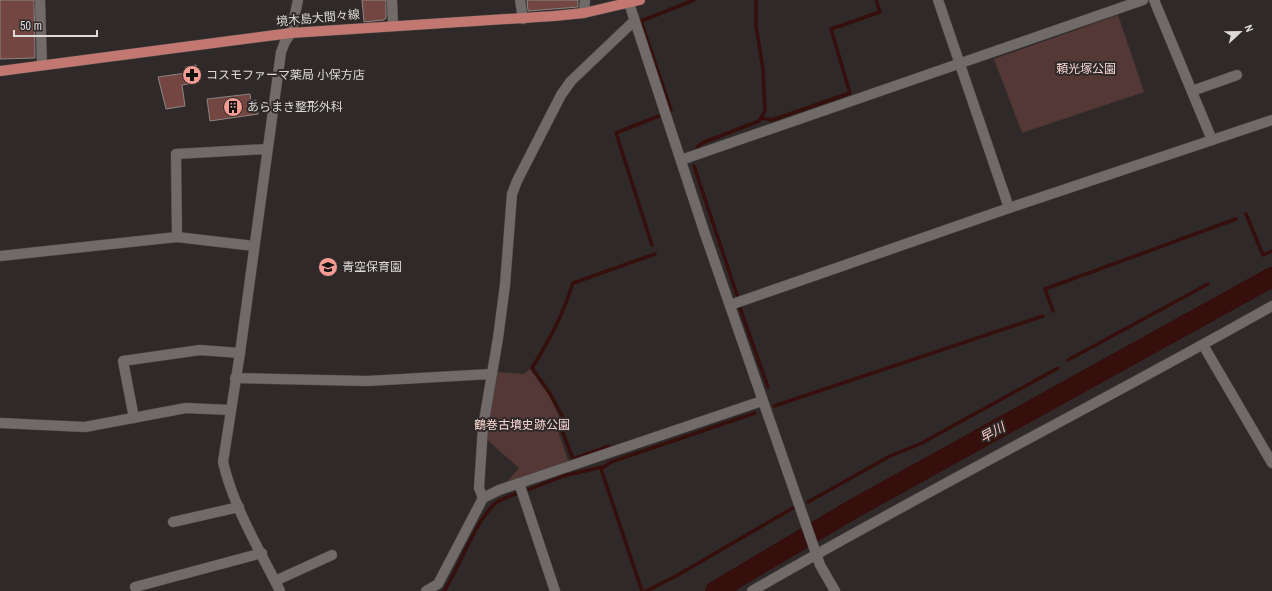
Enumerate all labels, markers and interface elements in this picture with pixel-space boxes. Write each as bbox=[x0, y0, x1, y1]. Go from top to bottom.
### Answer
street label: 境木島大間々線 bbox=[275, 6, 361, 30]
scale bar bbox=[14, 12, 97, 38]
north arrow bbox=[1220, 12, 1260, 52]
text: 50 m bbox=[20, 18, 42, 34]
text: N bbox=[1242, 23, 1257, 34]
park label: 頼光塚公園 bbox=[1056, 61, 1116, 77]
pharmacy icon: コスモファーマ薬局 小保方店 bbox=[181, 64, 203, 86]
place label: コスモファーマ薬局 小保方店 bbox=[206, 67, 365, 83]
building icon: あらまき整形外科 bbox=[222, 96, 244, 118]
place label: あらまき整形外科 bbox=[247, 99, 343, 115]
school or university icon: 青空保育園 bbox=[317, 256, 339, 278]
place label: 青空保育園 bbox=[342, 259, 402, 275]
park label: 鶴巻古墳史跡公園 bbox=[474, 417, 570, 433]
water label: 早川 bbox=[977, 418, 1009, 446]

